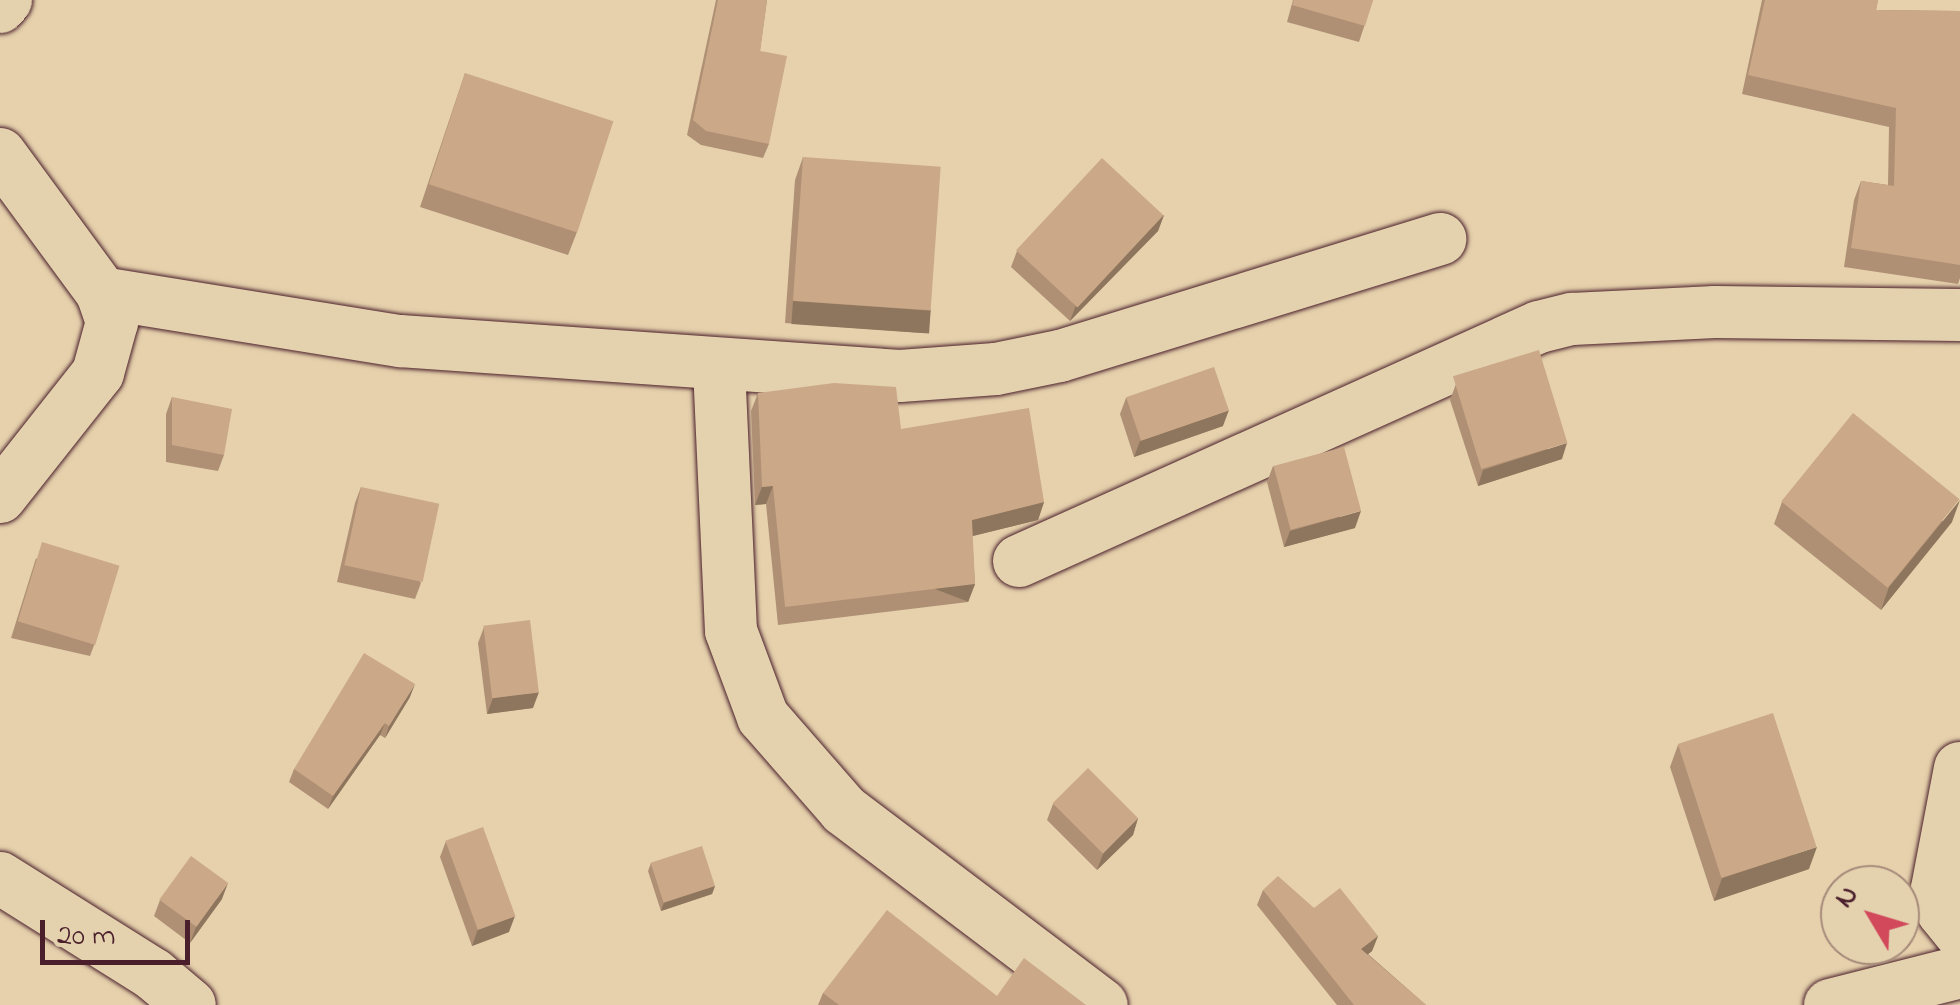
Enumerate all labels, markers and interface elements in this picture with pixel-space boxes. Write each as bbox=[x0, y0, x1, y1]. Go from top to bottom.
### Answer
north arrow bbox=[1820, 865, 1920, 965]
text: N bbox=[1826, 877, 1870, 918]
scale bar bbox=[45, 900, 195, 962]
text: 20 m bbox=[57, 915, 116, 959]

